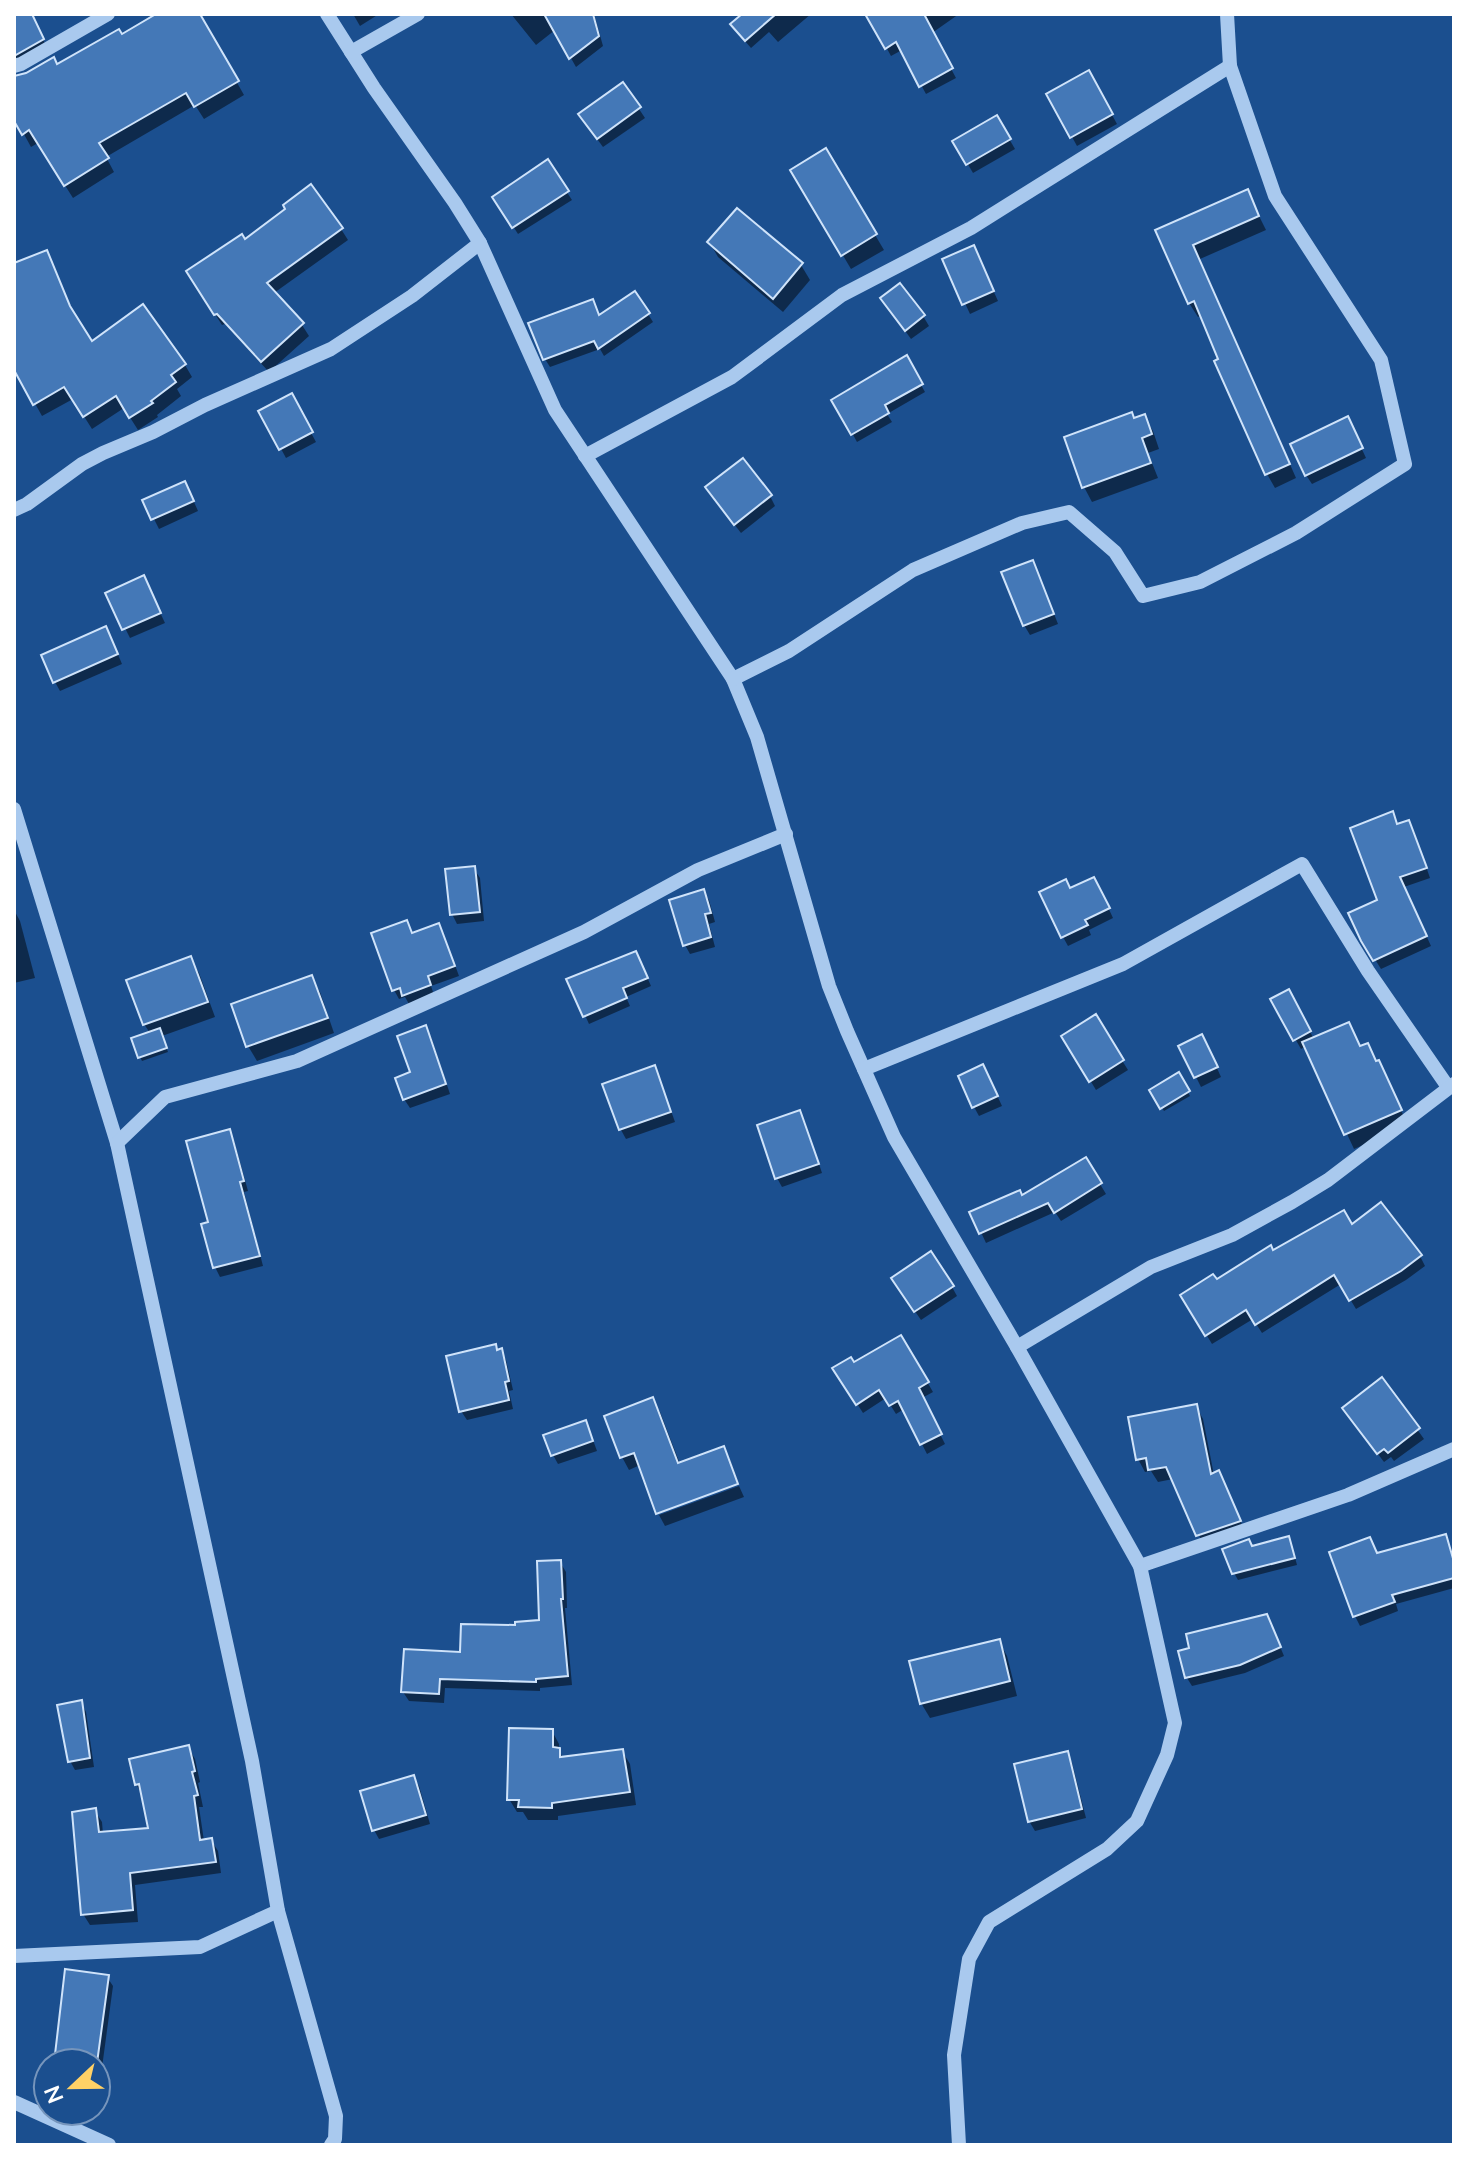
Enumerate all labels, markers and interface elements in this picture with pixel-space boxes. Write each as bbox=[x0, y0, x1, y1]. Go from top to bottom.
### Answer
north arrow bbox=[32, 2047, 112, 2127]
text: N bbox=[37, 2082, 70, 2107]

